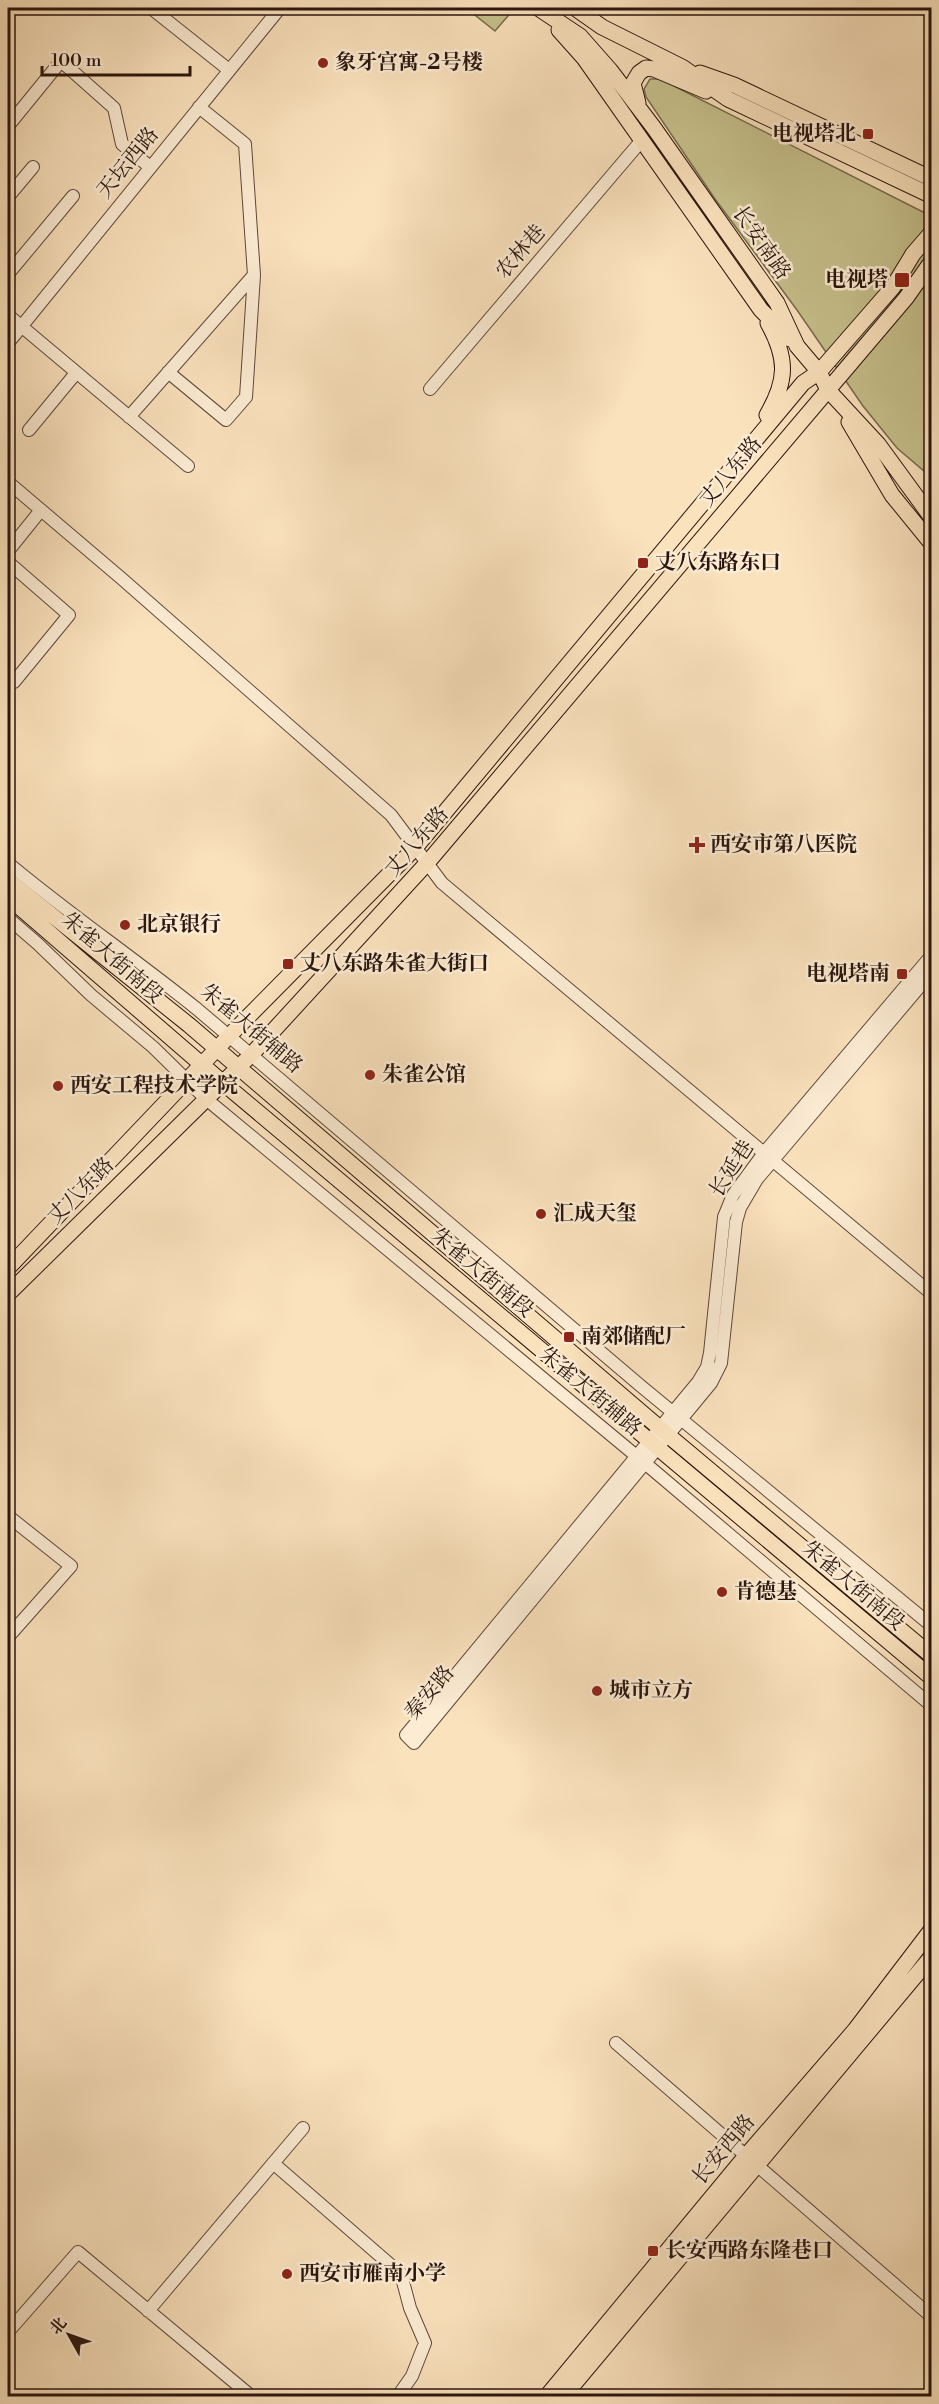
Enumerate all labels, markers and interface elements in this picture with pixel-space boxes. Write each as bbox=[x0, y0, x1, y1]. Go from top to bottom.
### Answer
scale bar bbox=[42, 39, 190, 77]
text: 100 m bbox=[51, 49, 102, 72]
place label: 象牙宫寓-2号楼 bbox=[335, 50, 482, 76]
marker: 象牙宫寓-2号楼 bbox=[316, 56, 330, 70]
place label: 电视塔北 bbox=[772, 121, 856, 147]
street label: 天坛西路 bbox=[91, 122, 165, 204]
marker: 电视塔北 bbox=[861, 127, 875, 141]
street label: 长安南路 bbox=[726, 201, 796, 285]
street label: 农林巷 bbox=[491, 220, 551, 284]
place label: 电视塔 bbox=[825, 267, 888, 293]
marker: 电视塔 bbox=[893, 271, 911, 289]
street label: 丈八东路 bbox=[694, 431, 768, 513]
place label: 丈八东路东口 bbox=[655, 550, 781, 576]
marker: 丈八东路东口 bbox=[636, 556, 650, 570]
street label: 丈八东路 bbox=[380, 802, 454, 882]
place label: 西安市第八医院 bbox=[710, 832, 857, 858]
marker: 西安市第八医院 bbox=[688, 836, 706, 854]
street label: 朱雀大街南段 bbox=[56, 907, 168, 1009]
place label: 北京银行 bbox=[137, 912, 221, 938]
marker: 北京银行 bbox=[118, 918, 132, 932]
place label: 丈八东路朱雀大街口 bbox=[300, 951, 489, 977]
marker: 丈八东路朱雀大街口 bbox=[281, 957, 295, 971]
place label: 电视塔南 bbox=[806, 961, 890, 987]
marker: 电视塔南 bbox=[895, 967, 909, 981]
street label: 朱雀大街辅路 bbox=[194, 979, 308, 1079]
place label: 朱雀公馆 bbox=[382, 1062, 466, 1088]
marker: 朱雀公馆 bbox=[363, 1068, 377, 1082]
place label: 西安工程技术学院 bbox=[70, 1073, 238, 1099]
marker: 西安工程技术学院 bbox=[51, 1079, 65, 1093]
street label: 长延巷 bbox=[704, 1136, 760, 1202]
street label: 丈八东路 bbox=[42, 1152, 120, 1230]
place label: 汇成天玺 bbox=[553, 1201, 637, 1227]
marker: 汇成天玺 bbox=[534, 1207, 548, 1221]
street label: 朱雀大街南段 bbox=[425, 1223, 539, 1323]
place label: 南郊储配厂 bbox=[581, 1324, 686, 1350]
marker: 南郊储配厂 bbox=[562, 1330, 576, 1344]
street label: 朱雀大街辅路 bbox=[533, 1342, 647, 1442]
street label: 朱雀大街南段 bbox=[796, 1536, 910, 1636]
place label: 肯德基 bbox=[734, 1579, 797, 1605]
marker: 肯德基 bbox=[715, 1585, 729, 1599]
street label: 秦安路 bbox=[400, 1661, 460, 1725]
place label: 城市立方 bbox=[609, 1678, 693, 1704]
marker: 城市立方 bbox=[590, 1684, 604, 1698]
street label: 长安西路 bbox=[687, 2109, 761, 2191]
place label: 长安西路东隆巷口 bbox=[665, 2238, 833, 2264]
marker: 长安西路东隆巷口 bbox=[646, 2244, 660, 2258]
place label: 西安市雁南小学 bbox=[299, 2261, 446, 2287]
marker: 西安市雁南小学 bbox=[280, 2267, 294, 2281]
north arrow bbox=[39, 2305, 99, 2365]
text: 北 bbox=[45, 2313, 71, 2339]

